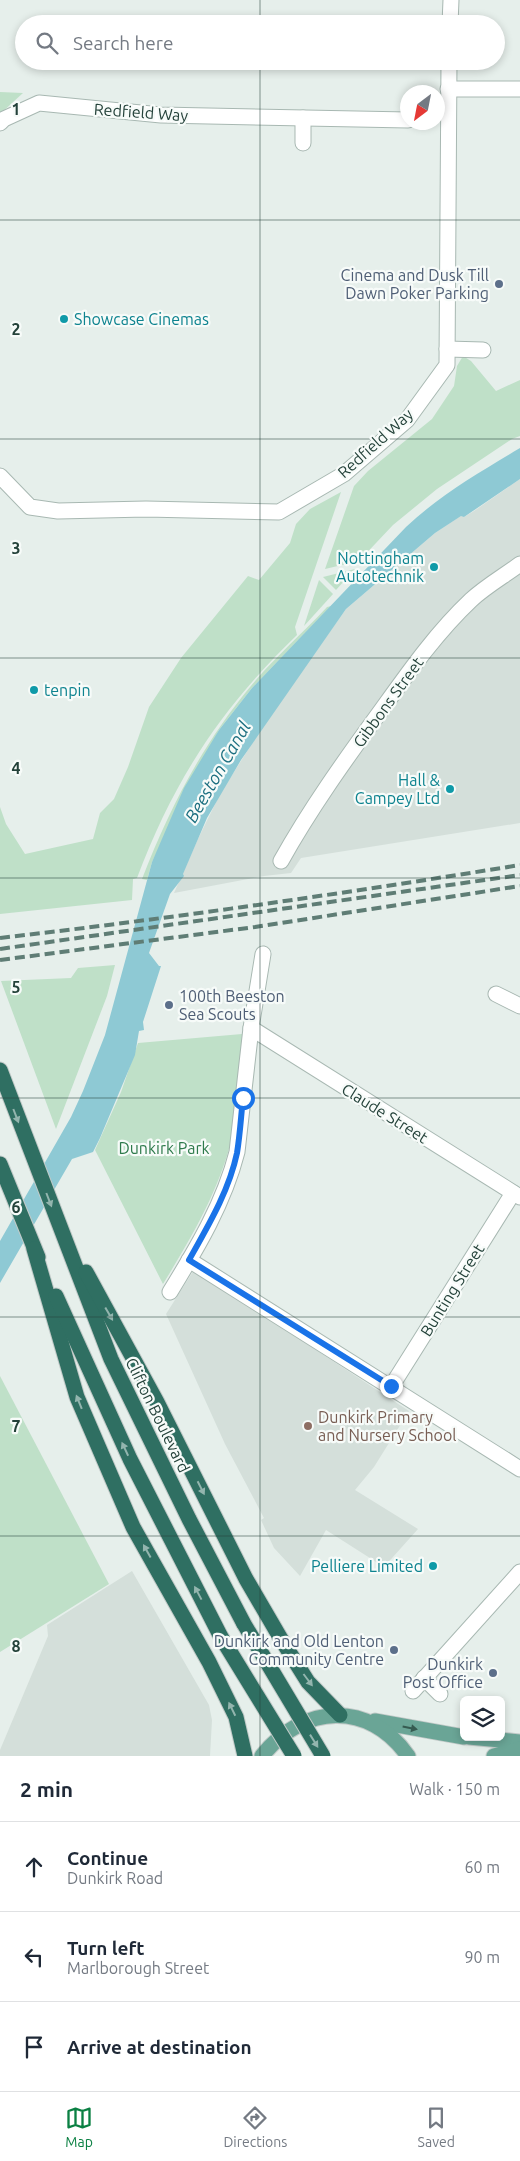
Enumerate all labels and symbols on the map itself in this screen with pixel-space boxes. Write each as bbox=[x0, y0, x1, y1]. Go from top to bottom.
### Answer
north arrow bbox=[400, 85, 445, 130]
text: 1 bbox=[11, 100, 21, 118]
street label: Redfield Way bbox=[93, 100, 189, 124]
place label: Cinema and Dusk Till Dawn Poker Parking bbox=[341, 266, 489, 302]
marker: Cinema and Dusk Till Dawn Poker Parking bbox=[493, 278, 505, 290]
place label: Showcase Cinemas bbox=[74, 310, 209, 328]
marker: Showcase Cinemas bbox=[58, 313, 70, 325]
text: 2 bbox=[11, 320, 21, 338]
street label: Redfield Way bbox=[334, 404, 416, 481]
text: 3 bbox=[11, 539, 21, 557]
place label: Nottingham Autotechnik bbox=[336, 549, 424, 585]
marker: Nottingham Autotechnik bbox=[428, 561, 440, 573]
street label: Gibbons Street bbox=[349, 653, 427, 751]
place label: tenpin bbox=[44, 681, 91, 699]
marker: tenpin bbox=[28, 684, 40, 696]
water label: Beeston Canal bbox=[180, 718, 254, 825]
text: 4 bbox=[11, 759, 21, 777]
place label: Hall & Campey Ltd bbox=[355, 771, 441, 807]
marker: Hall & Campey Ltd bbox=[444, 783, 456, 795]
text: 5 bbox=[11, 978, 21, 996]
place label: 100th Beeston Sea Scouts bbox=[179, 987, 285, 1023]
marker: 100th Beeston Sea Scouts bbox=[163, 999, 175, 1011]
street label: Claude Street bbox=[339, 1079, 432, 1147]
route start bbox=[232, 1087, 255, 1110]
one-way arrow bbox=[13, 1109, 21, 1123]
park label: Dunkirk Park bbox=[118, 1139, 210, 1157]
one-way arrow bbox=[45, 1193, 53, 1208]
text: 6 bbox=[11, 1198, 21, 1216]
street label: Bunting Street bbox=[416, 1240, 488, 1339]
one-way arrow bbox=[105, 1306, 113, 1321]
street label: Clifton Boulevard bbox=[122, 1355, 194, 1475]
route end bbox=[380, 1375, 403, 1398]
one-way arrow bbox=[75, 1395, 83, 1409]
place label: Dunkirk Primary and Nursery School bbox=[318, 1408, 456, 1444]
text: 7 bbox=[11, 1417, 21, 1435]
marker: Dunkirk Primary and Nursery School bbox=[302, 1420, 314, 1432]
one-way arrow bbox=[120, 1442, 128, 1456]
one-way arrow bbox=[196, 1481, 205, 1496]
one-way arrow bbox=[142, 1544, 151, 1557]
place label: Pelliere Limited bbox=[311, 1557, 423, 1575]
marker: Pelliere Limited bbox=[427, 1560, 439, 1572]
one-way arrow bbox=[194, 1586, 202, 1601]
place label: Dunkirk and Old Lenton Community Centre bbox=[214, 1632, 384, 1668]
text: 8 bbox=[11, 1637, 21, 1655]
marker: Dunkirk and Old Lenton Community Centre bbox=[388, 1644, 400, 1656]
place label: Dunkirk Post Office bbox=[403, 1655, 483, 1691]
marker: Dunkirk Post Office bbox=[487, 1667, 499, 1679]
one-way arrow bbox=[303, 1673, 313, 1687]
one-way arrow bbox=[228, 1702, 236, 1716]
one-way arrow bbox=[403, 1724, 419, 1732]
one-way arrow bbox=[309, 1734, 319, 1748]

